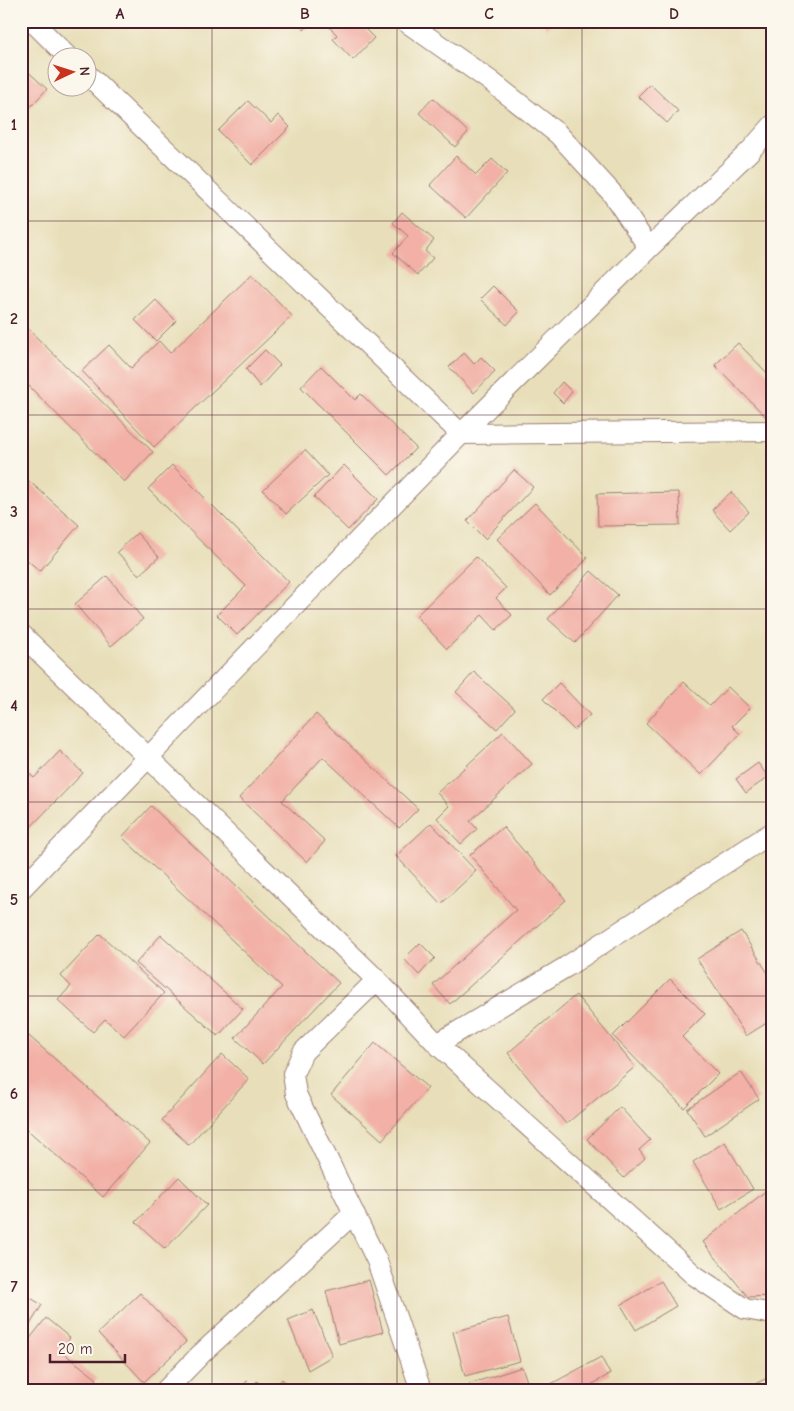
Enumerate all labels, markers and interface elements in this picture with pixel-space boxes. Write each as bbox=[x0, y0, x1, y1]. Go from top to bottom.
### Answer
text: A bbox=[116, 5, 125, 23]
text: B bbox=[300, 5, 310, 23]
text: C bbox=[484, 5, 494, 23]
text: D bbox=[669, 5, 679, 23]
north arrow bbox=[48, 48, 98, 98]
text: N bbox=[76, 66, 93, 76]
text: 1 bbox=[11, 116, 17, 134]
text: 2 bbox=[10, 310, 18, 328]
text: 3 bbox=[10, 503, 18, 521]
text: 4 bbox=[10, 697, 18, 715]
text: 5 bbox=[10, 891, 18, 909]
text: 6 bbox=[10, 1085, 18, 1103]
text: 7 bbox=[10, 1278, 18, 1296]
scale bar bbox=[50, 1331, 125, 1363]
text: 20 m bbox=[58, 1340, 92, 1358]

